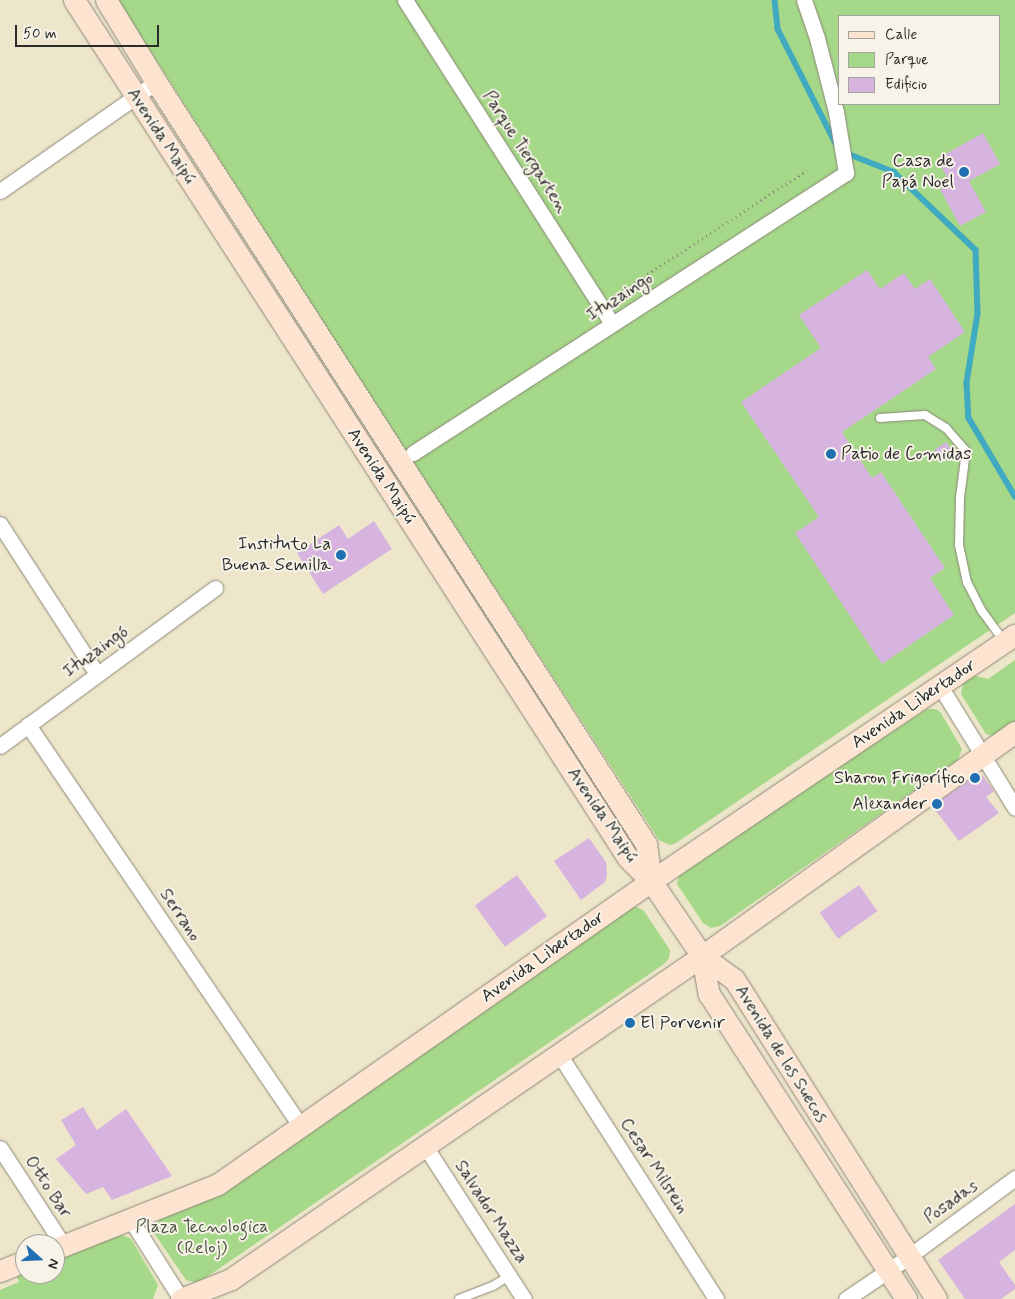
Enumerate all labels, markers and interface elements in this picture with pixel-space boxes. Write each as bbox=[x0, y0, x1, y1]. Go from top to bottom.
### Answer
scale bar bbox=[18, 15, 161, 47]
legend bbox=[838, 15, 1000, 105]
text: 50 m bbox=[23, 24, 57, 44]
text: Calle bbox=[885, 25, 917, 45]
text: Parque bbox=[885, 50, 928, 70]
text: Edificio bbox=[885, 75, 927, 95]
street label: Avenida Maipú bbox=[122, 84, 200, 188]
street label: Parque Tiergarten bbox=[477, 87, 573, 217]
place label: Casa de Papá Noel bbox=[882, 151, 954, 193]
marker: Casa de Papá Noel bbox=[958, 166, 970, 178]
street label: Ituzaingo bbox=[583, 268, 657, 326]
street label: Avenida Maipú bbox=[342, 424, 420, 528]
place label: Patio de Comidas bbox=[841, 443, 976, 465]
marker: Patio de Comidas bbox=[825, 448, 837, 460]
place label: Instituto La Buena Semilla bbox=[219, 534, 331, 576]
marker: Instituto La Buena Semilla bbox=[335, 549, 347, 561]
street label: Ituzaingó bbox=[59, 621, 133, 683]
street label: Avenida Libertador bbox=[848, 654, 980, 754]
street label: Avenida Maipú bbox=[562, 763, 642, 867]
place label: Sharon Frigorífico bbox=[834, 767, 965, 789]
marker: Sharon Frigorífico bbox=[969, 772, 981, 784]
place label: Alexander bbox=[852, 793, 927, 815]
marker: Alexander bbox=[931, 798, 943, 810]
street label: Serrano bbox=[155, 885, 205, 945]
street label: Avenida Libertador bbox=[477, 906, 609, 1008]
street label: Avenida de los Suecos bbox=[729, 980, 833, 1128]
place label: El Porvenir bbox=[640, 1012, 720, 1034]
marker: El Porvenir bbox=[624, 1017, 636, 1029]
street label: Cesar Milstein bbox=[615, 1114, 693, 1218]
street label: Otto Bar bbox=[20, 1151, 76, 1223]
street label: Salvador Mazza bbox=[449, 1156, 533, 1268]
street label: Posadas bbox=[920, 1175, 982, 1229]
park label: Plaza Tecnologica (Reloj) bbox=[136, 1217, 268, 1260]
north arrow bbox=[15, 1234, 65, 1284]
text: N bbox=[43, 1256, 63, 1271]

